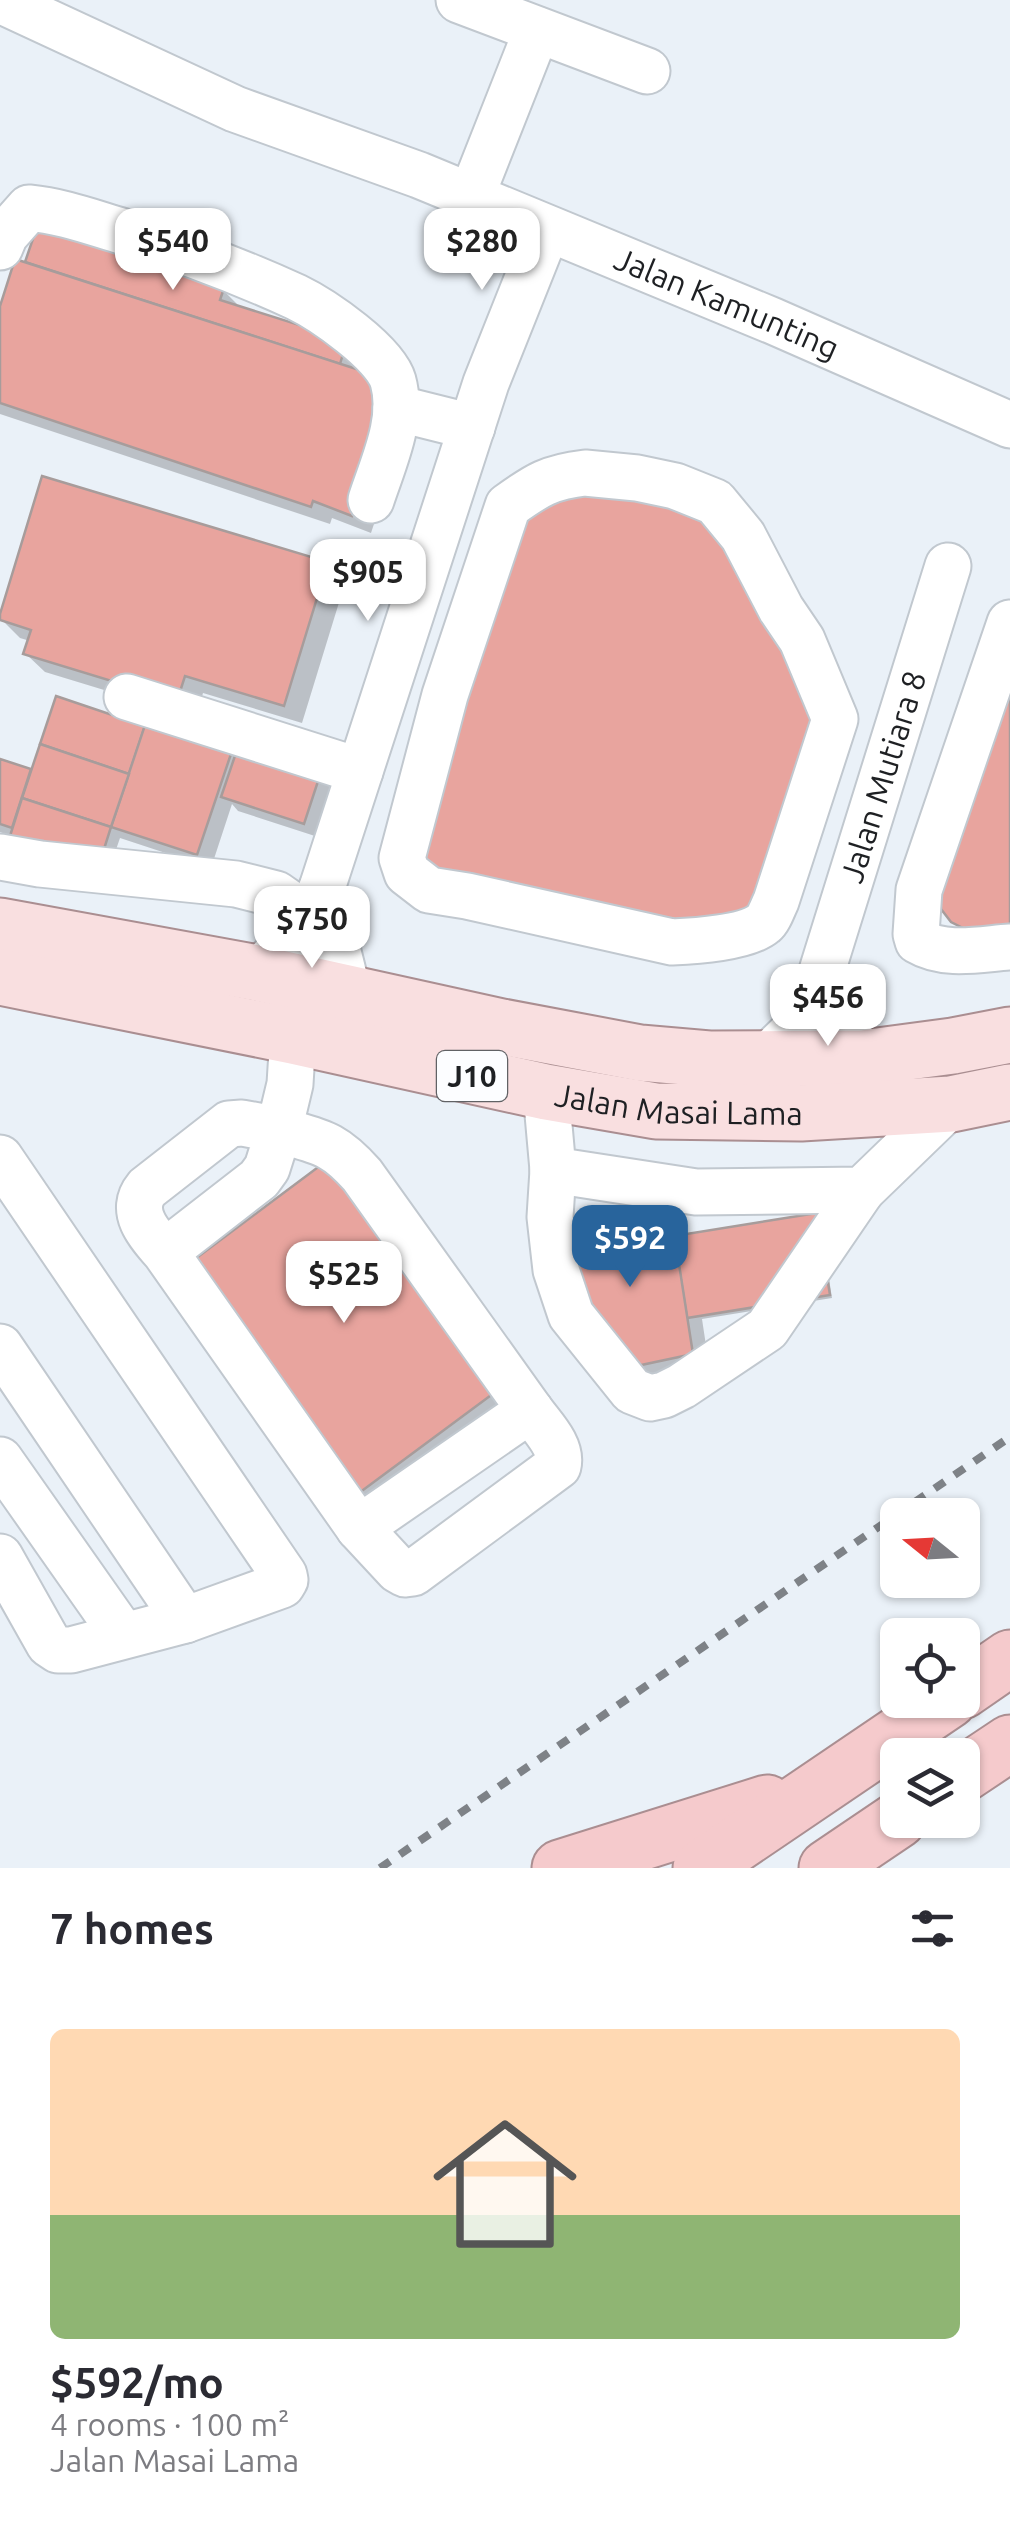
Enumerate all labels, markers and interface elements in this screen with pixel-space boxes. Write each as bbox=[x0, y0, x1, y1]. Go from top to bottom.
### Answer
pin: $540 bbox=[114, 208, 232, 293]
pin: $280 bbox=[423, 208, 541, 293]
text: $540 bbox=[137, 222, 209, 258]
text: $280 bbox=[446, 222, 518, 258]
street label: Jalan Kamunting bbox=[610, 240, 845, 366]
pin: $905 bbox=[309, 539, 427, 624]
text: $905 bbox=[332, 553, 404, 589]
street label: Jalan Mutiara 8 bbox=[833, 666, 932, 887]
pin: $750 bbox=[253, 886, 371, 971]
text: $750 bbox=[276, 900, 348, 936]
pin: $456 bbox=[769, 964, 887, 1049]
text: $456 bbox=[792, 978, 864, 1014]
road number: J10 bbox=[437, 1051, 507, 1101]
street label: Jalan Masai Lama bbox=[552, 1076, 803, 1131]
pin: $592 bbox=[571, 1205, 689, 1290]
text: $592 bbox=[594, 1219, 666, 1255]
pin: $525 bbox=[285, 1241, 403, 1326]
text: $525 bbox=[308, 1255, 380, 1291]
north arrow bbox=[880, 1498, 980, 1598]
map controls bbox=[880, 1498, 980, 1838]
button: locate bbox=[880, 1618, 980, 1718]
button: layers bbox=[880, 1738, 980, 1838]
icon: filters bbox=[905, 1901, 960, 1956]
text: 7 homes bbox=[50, 1905, 214, 1952]
icon: home bbox=[415, 2094, 595, 2274]
text: $592/mo bbox=[50, 2359, 224, 2406]
text: 4 rooms · 100 m² bbox=[50, 2406, 290, 2442]
text: Jalan Masai Lama bbox=[50, 2442, 299, 2478]

